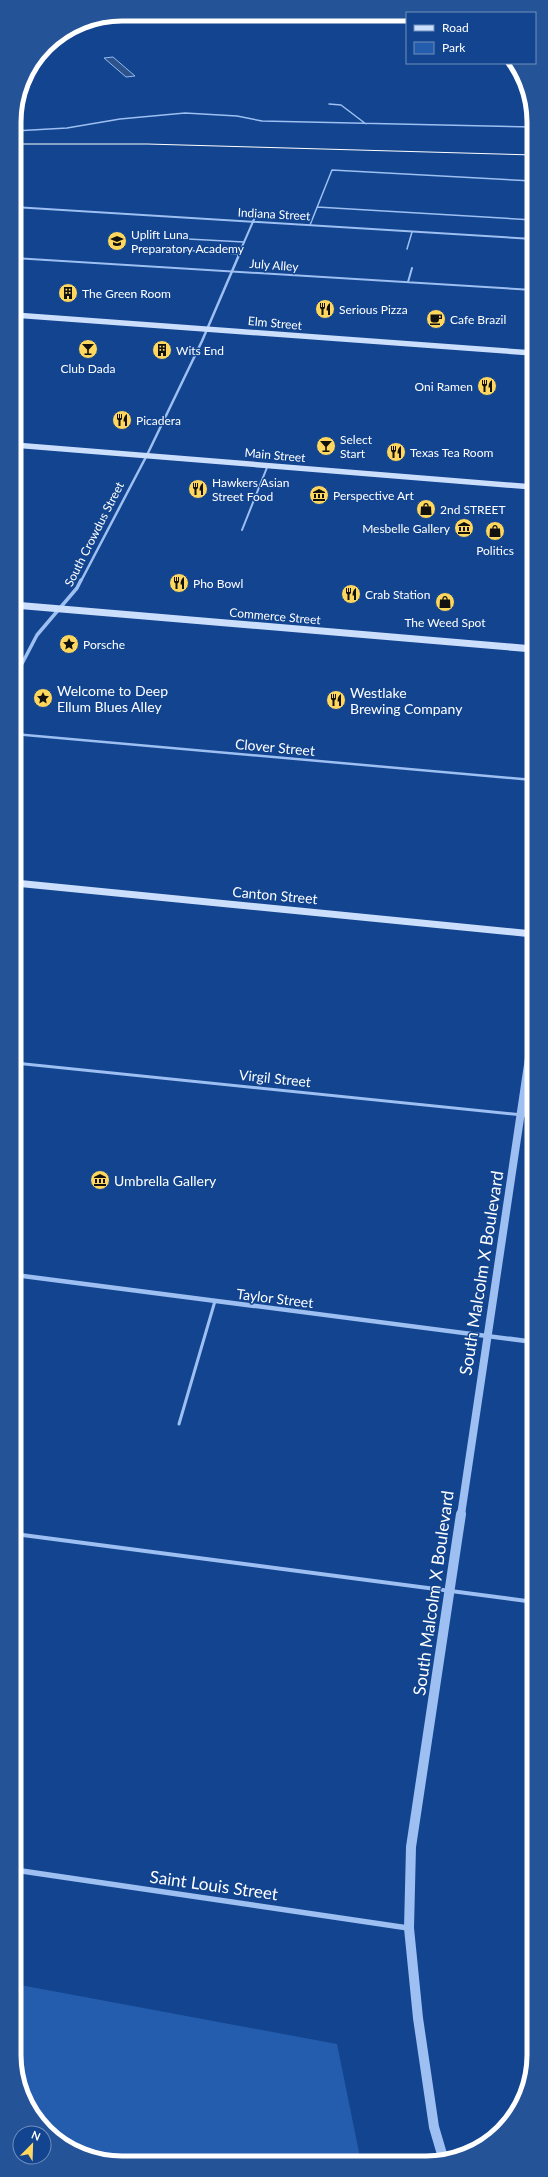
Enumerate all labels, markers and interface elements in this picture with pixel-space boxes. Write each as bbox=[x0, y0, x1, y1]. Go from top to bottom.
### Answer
legend bbox=[406, 12, 536, 64]
text: Road bbox=[442, 20, 469, 35]
text: Park bbox=[442, 40, 466, 55]
street label: Indiana Street bbox=[237, 205, 311, 223]
place label: Uplift Luna Preparatory Academy bbox=[131, 227, 245, 256]
school or university icon: Uplift Luna Preparatory Academy bbox=[106, 230, 128, 252]
street label: July Alley bbox=[249, 256, 300, 274]
building icon: The Green Room bbox=[57, 282, 79, 304]
place label: The Green Room bbox=[82, 286, 171, 301]
restaurant icon: Serious Pizza bbox=[314, 298, 336, 320]
place label: Serious Pizza bbox=[339, 302, 408, 317]
cafe icon: Cafe Brazil bbox=[425, 308, 447, 330]
place label: Cafe Brazil bbox=[450, 312, 506, 327]
street label: Elm Street bbox=[247, 313, 303, 333]
bar icon: Club Dada bbox=[77, 338, 99, 360]
building icon: Wits End bbox=[151, 339, 173, 361]
place label: Wits End bbox=[176, 343, 224, 358]
place label: Club Dada bbox=[61, 361, 116, 376]
restaurant icon: Oni Ramen bbox=[476, 375, 498, 397]
place label: Oni Ramen bbox=[415, 379, 473, 394]
restaurant icon: Picadera bbox=[111, 409, 133, 431]
place label: Picadera bbox=[136, 413, 181, 428]
place label: Select Start bbox=[340, 432, 373, 461]
bar icon: Select Start bbox=[315, 435, 337, 457]
restaurant icon: Texas Tea Room bbox=[385, 441, 407, 463]
street label: Main Street bbox=[244, 445, 307, 465]
place label: Texas Tea Room bbox=[410, 445, 493, 460]
place label: Hawkers Asian Street Food bbox=[212, 475, 290, 504]
restaurant icon: Hawkers Asian Street Food bbox=[187, 478, 209, 500]
street label: South Crowdus Street bbox=[61, 479, 127, 589]
museum icon: Perspective Art bbox=[308, 484, 330, 506]
place label: Perspective Art bbox=[333, 488, 414, 503]
shop icon: 2nd STREET bbox=[415, 498, 437, 520]
place label: 2nd STREET bbox=[440, 502, 506, 517]
museum icon: Mesbelle Gallery bbox=[453, 517, 475, 539]
shop icon: Politics bbox=[484, 520, 506, 542]
place label: Mesbelle Gallery bbox=[362, 521, 451, 536]
place label: Politics bbox=[476, 543, 514, 558]
restaurant icon: Pho Bowl bbox=[168, 572, 190, 594]
place label: Pho Bowl bbox=[193, 576, 243, 591]
restaurant icon: Crab Station bbox=[340, 583, 362, 605]
place label: Crab Station bbox=[365, 587, 430, 602]
shop icon: The Weed Spot bbox=[434, 591, 456, 613]
street label: Commerce Street bbox=[229, 605, 322, 628]
place label: The Weed Spot bbox=[404, 615, 486, 630]
place icon: Porsche bbox=[58, 633, 80, 655]
place label: Porsche bbox=[83, 637, 125, 652]
place label: Welcome to Deep Ellum Blues Alley bbox=[57, 682, 168, 715]
place label: Westlake Brewing Company bbox=[350, 684, 463, 717]
place icon: Welcome to Deep Ellum Blues Alley bbox=[32, 687, 54, 709]
restaurant icon: Westlake Brewing Company bbox=[325, 689, 347, 711]
street label: Clover Street bbox=[234, 735, 316, 759]
street label: Canton Street bbox=[232, 883, 318, 907]
street label: Virgil Street bbox=[238, 1066, 312, 1090]
museum icon: Umbrella Gallery bbox=[89, 1169, 111, 1191]
street label: South Malcolm X Boulevard bbox=[454, 1169, 508, 1377]
place label: Umbrella Gallery bbox=[114, 1172, 217, 1189]
street label: Taylor Street bbox=[236, 1285, 314, 1311]
street label: South Malcolm X Boulevard bbox=[408, 1489, 458, 1697]
street label: Saint Louis Street bbox=[149, 1866, 279, 1904]
north arrow bbox=[12, 2125, 52, 2165]
text: N bbox=[30, 2128, 43, 2143]

